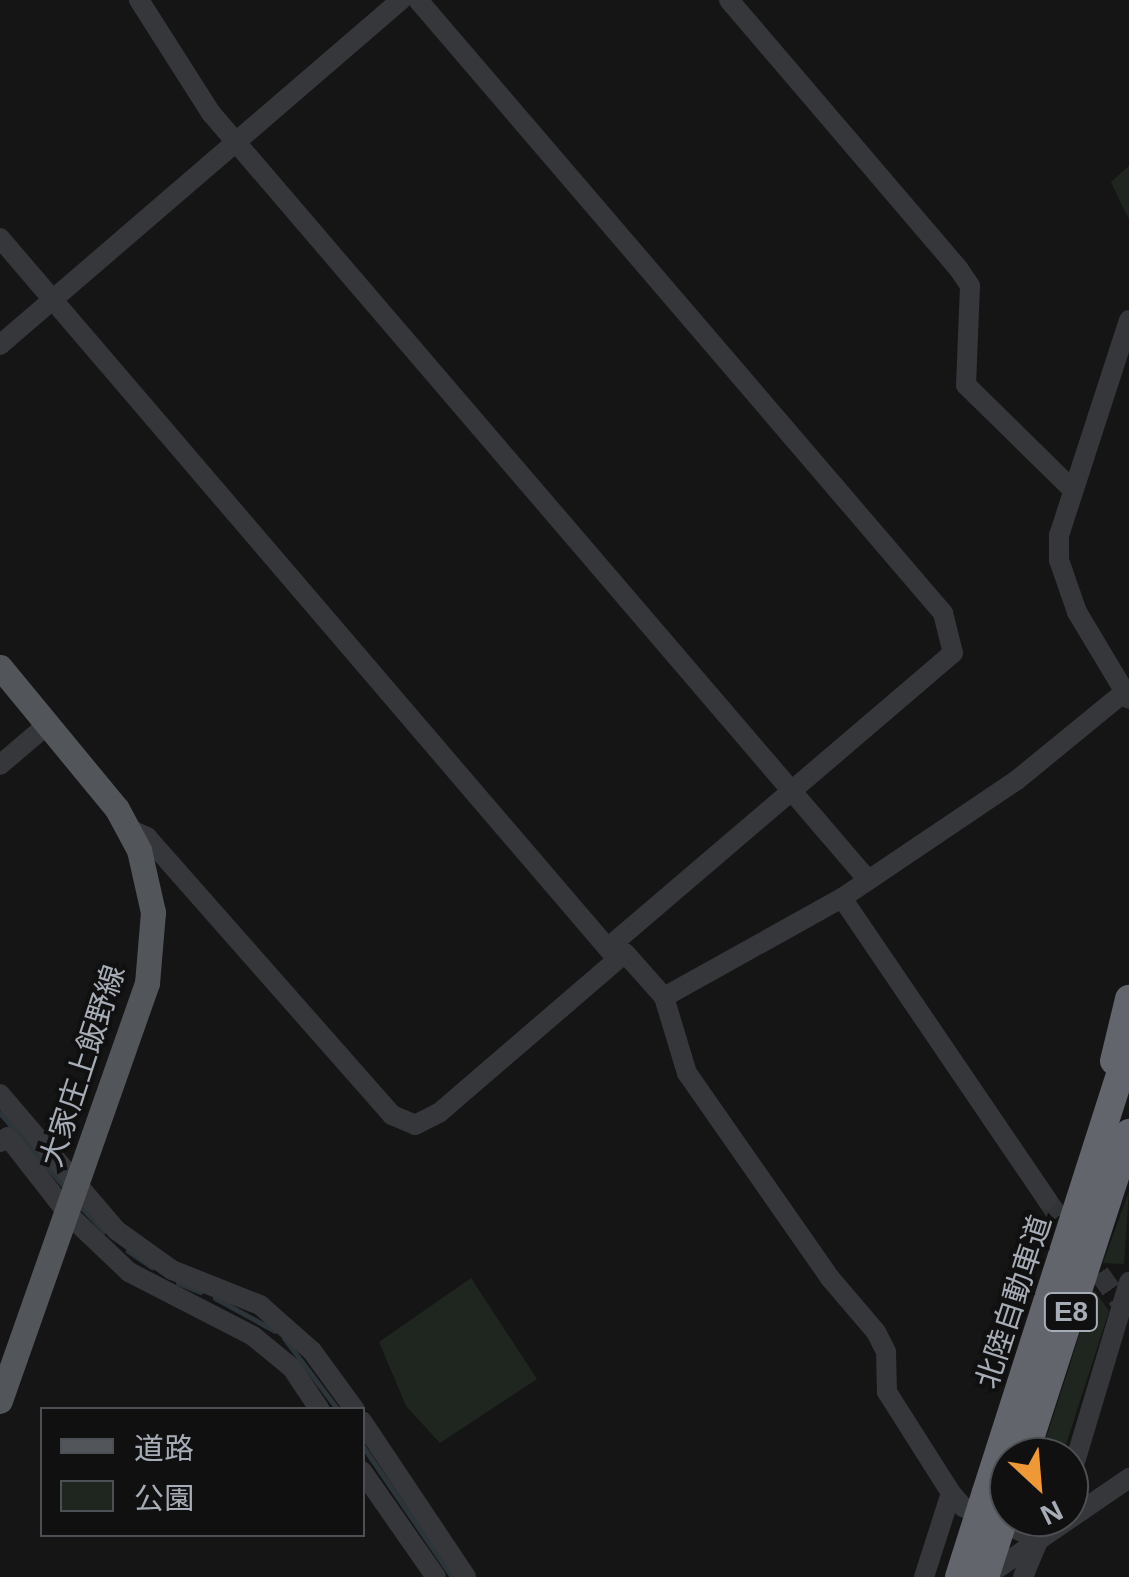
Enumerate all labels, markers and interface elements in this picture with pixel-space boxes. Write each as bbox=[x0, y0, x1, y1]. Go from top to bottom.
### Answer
street label: 大家庄上飯野線 bbox=[33, 961, 133, 1171]
street label: 北陸自動車道 bbox=[969, 1211, 1059, 1393]
road number: E8 bbox=[1044, 1289, 1098, 1335]
legend bbox=[40, 1407, 365, 1537]
text: 道路 bbox=[134, 1432, 194, 1465]
north arrow bbox=[989, 1437, 1089, 1537]
text: 公園 bbox=[134, 1482, 194, 1515]
text: N bbox=[1036, 1494, 1067, 1531]

